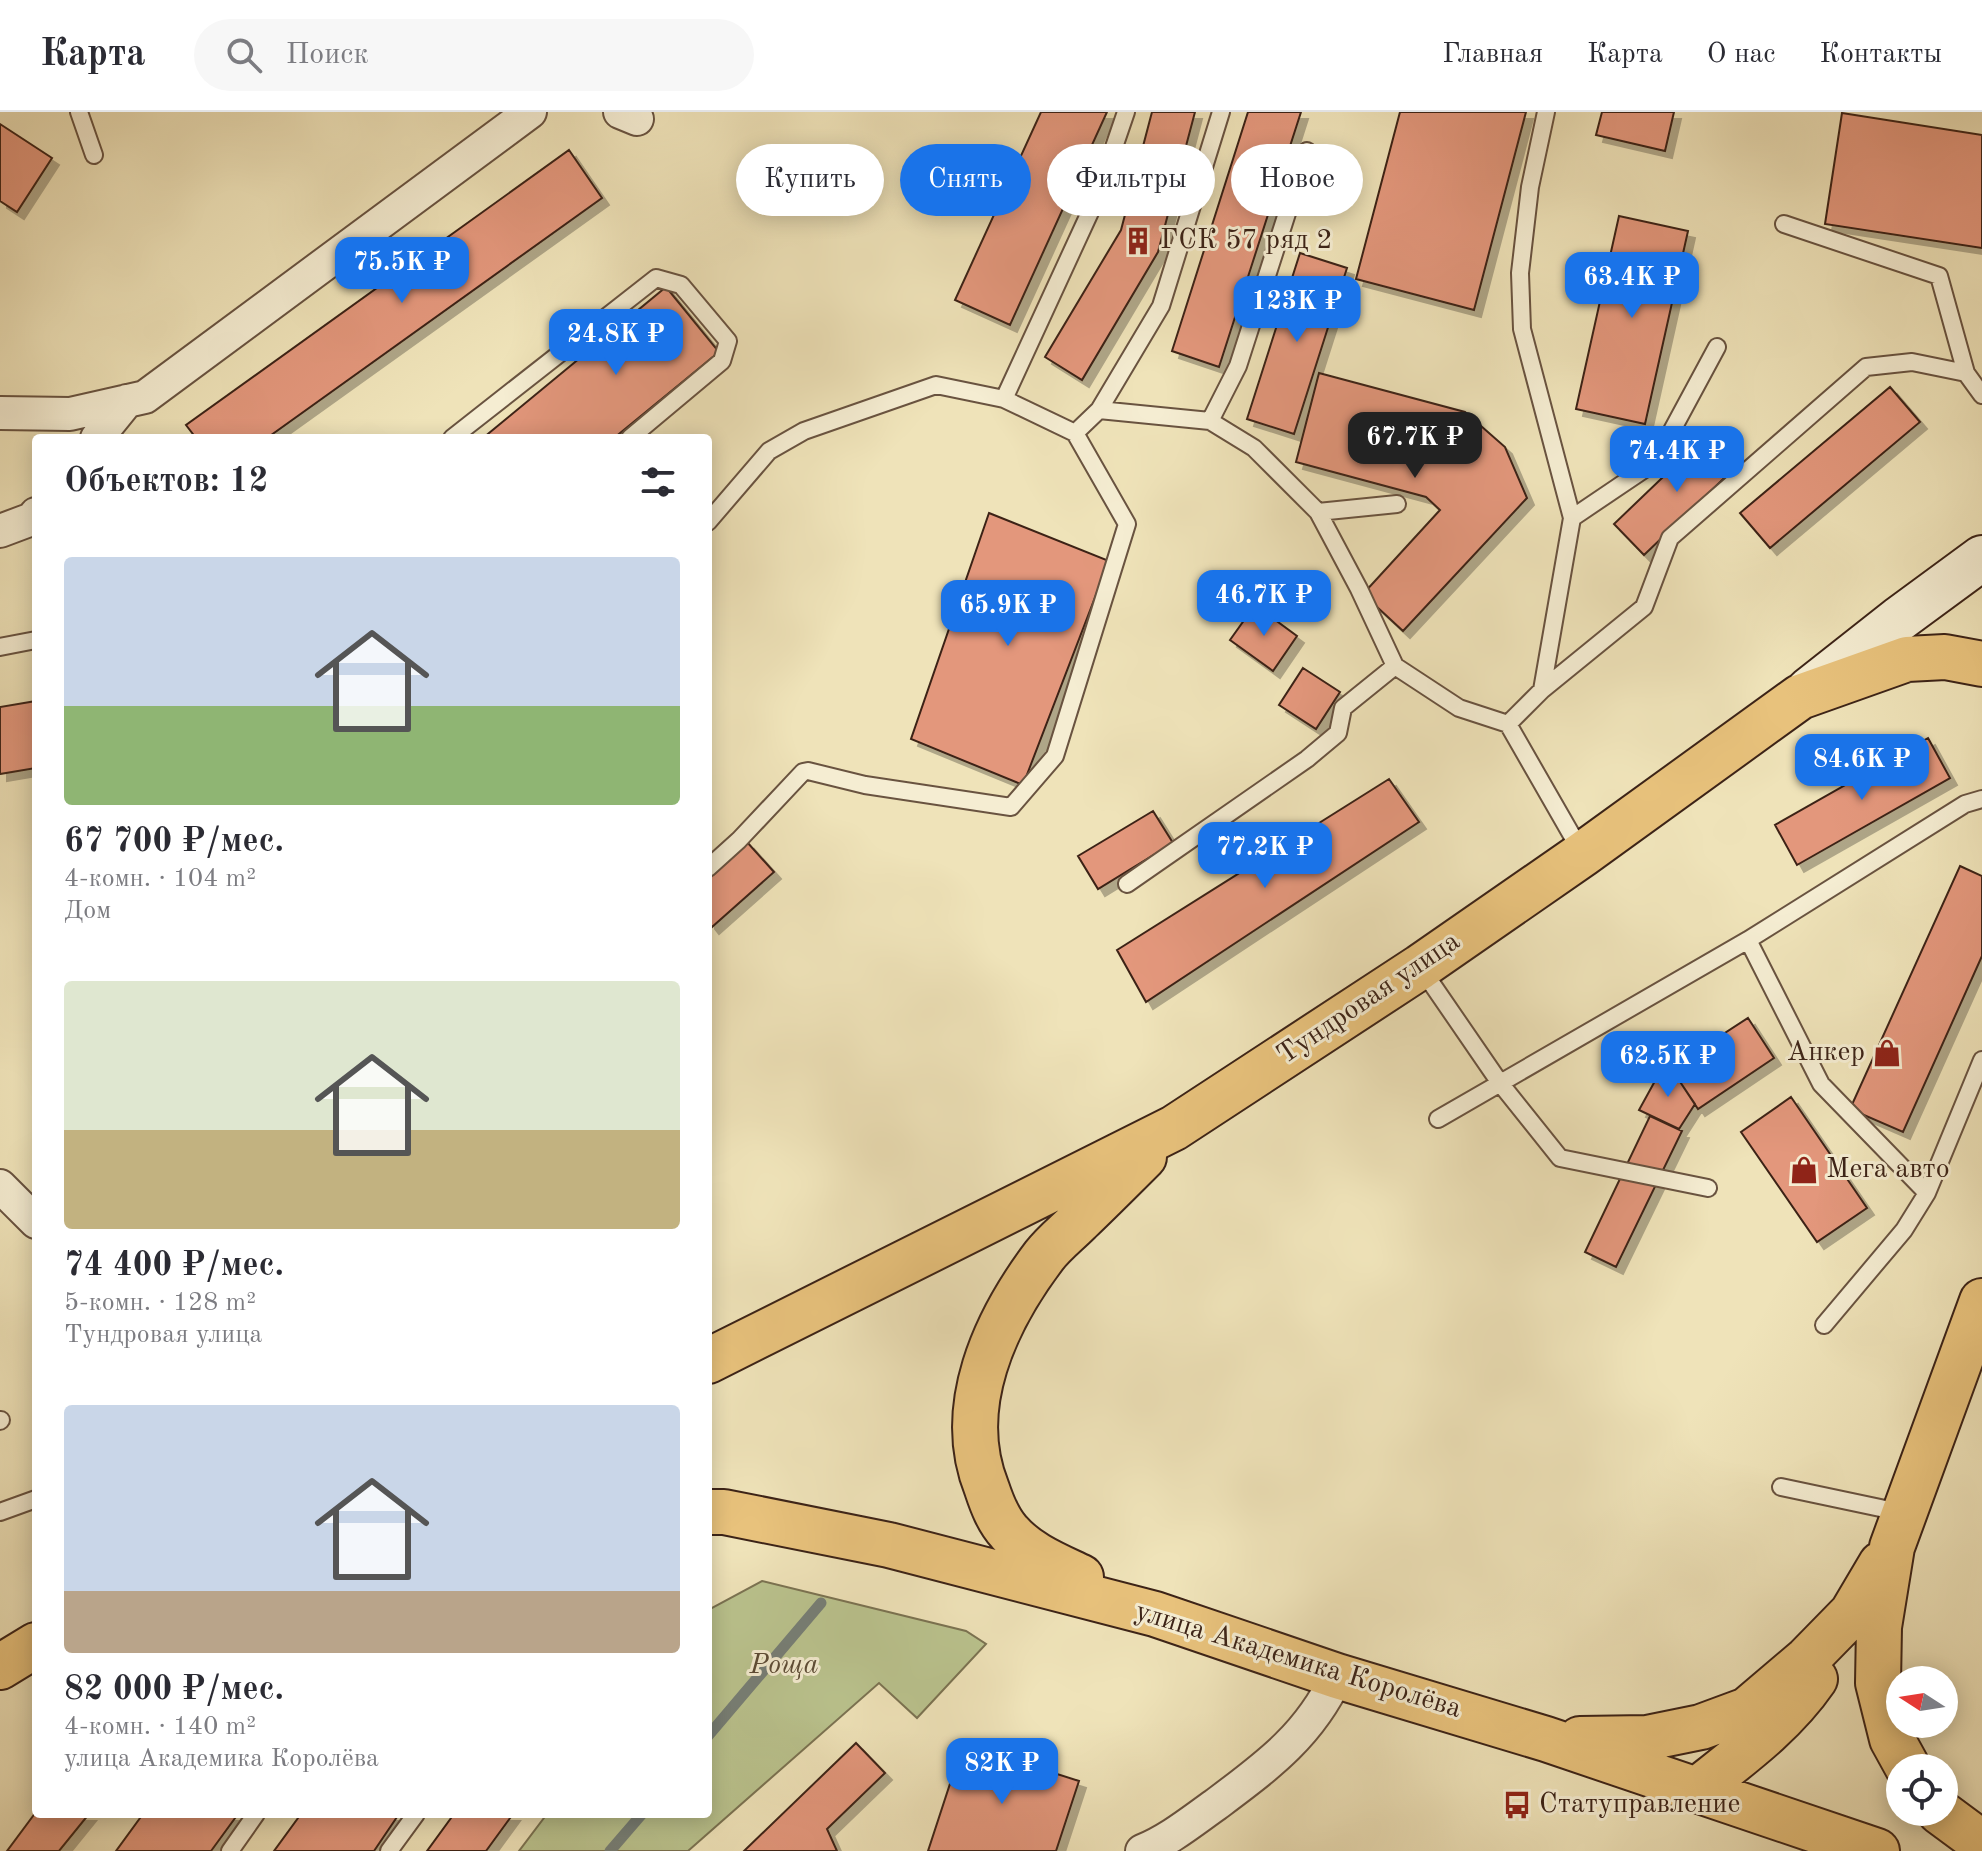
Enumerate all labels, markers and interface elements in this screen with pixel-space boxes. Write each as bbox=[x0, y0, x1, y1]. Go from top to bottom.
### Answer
search box bbox=[194, 19, 754, 91]
icon: search bbox=[222, 33, 266, 77]
text: Карта bbox=[40, 36, 146, 74]
text: Поиск bbox=[286, 40, 368, 70]
text: Главная bbox=[1442, 41, 1543, 69]
text: Карта bbox=[1587, 41, 1663, 69]
text: О нас bbox=[1707, 41, 1776, 69]
text: Контакты bbox=[1820, 41, 1942, 69]
chip: Купить bbox=[736, 144, 884, 216]
chip: Снять bbox=[900, 144, 1031, 216]
chip: Фильтры bbox=[1047, 144, 1215, 216]
chip: Новое bbox=[1231, 144, 1363, 216]
building icon: ГСК 57 ряд 2 bbox=[1123, 226, 1153, 256]
place label: ГСК 57 ряд 2 bbox=[1160, 227, 1332, 255]
pin: 75.5K ₽ bbox=[328, 237, 476, 305]
text: 75.5K ₽ bbox=[353, 250, 451, 276]
pin: 63.4K ₽ bbox=[1558, 252, 1706, 320]
text: 63.4K ₽ bbox=[1583, 265, 1681, 291]
pin: 123K ₽ bbox=[1232, 276, 1362, 344]
text: 123K ₽ bbox=[1252, 289, 1342, 315]
pin: 24.8K ₽ bbox=[542, 309, 690, 377]
text: 24.8K ₽ bbox=[567, 322, 665, 348]
pin: 67.7K ₽ bbox=[1341, 412, 1489, 480]
text: 67.7K ₽ bbox=[1366, 425, 1464, 451]
pin: 74.4K ₽ bbox=[1603, 426, 1751, 494]
text: 74.4K ₽ bbox=[1628, 439, 1726, 465]
icon: filters bbox=[636, 460, 680, 504]
text: Объектов: 12 bbox=[64, 465, 268, 499]
pin: 46.7K ₽ bbox=[1190, 570, 1338, 638]
pin: 65.9K ₽ bbox=[934, 580, 1082, 648]
text: 46.7K ₽ bbox=[1215, 583, 1313, 609]
text: 65.9K ₽ bbox=[959, 593, 1057, 619]
icon: home bbox=[300, 609, 444, 753]
pin: 84.6K ₽ bbox=[1788, 734, 1936, 802]
text: 84.6K ₽ bbox=[1813, 747, 1911, 773]
pin: 77.2K ₽ bbox=[1191, 822, 1339, 890]
text: 67 700 ₽/мес. bbox=[64, 825, 284, 859]
text: 77.2K ₽ bbox=[1216, 835, 1314, 861]
text: 4-комн. · 104 m² bbox=[64, 866, 256, 892]
text: Дом bbox=[64, 898, 111, 924]
street label: Тундровая улица bbox=[1273, 928, 1465, 1070]
pin: 62.5K ₽ bbox=[1594, 1031, 1742, 1099]
icon: home bbox=[300, 1033, 444, 1177]
shop icon: Анкер bbox=[1872, 1038, 1902, 1068]
place label: Анкер bbox=[1787, 1039, 1865, 1067]
text: 62.5K ₽ bbox=[1619, 1044, 1717, 1070]
shop icon: Мега авто bbox=[1789, 1155, 1819, 1185]
place label: Мега авто bbox=[1826, 1156, 1950, 1184]
text: 74 400 ₽/мес. bbox=[64, 1249, 284, 1283]
text: 5-комн. · 128 m² bbox=[64, 1290, 256, 1316]
text: Тундровая улица bbox=[64, 1322, 262, 1348]
icon: home bbox=[300, 1457, 444, 1601]
street label: улица Академика Королёва bbox=[1132, 1598, 1464, 1724]
park label: Роща bbox=[749, 1652, 818, 1680]
north arrow bbox=[1886, 1666, 1958, 1738]
map controls bbox=[1886, 1666, 1958, 1826]
text: 82 000 ₽/мес. bbox=[64, 1673, 284, 1707]
text: 4-комн. · 140 m² bbox=[64, 1714, 256, 1740]
pin: 82K ₽ bbox=[946, 1738, 1058, 1806]
text: улица Академика Королёва bbox=[64, 1746, 379, 1772]
text: 82K ₽ bbox=[964, 1751, 1040, 1777]
button: locate bbox=[1886, 1754, 1958, 1826]
bus stop icon: Статуправление bbox=[1502, 1790, 1532, 1820]
place label: Статуправление bbox=[1539, 1791, 1740, 1819]

